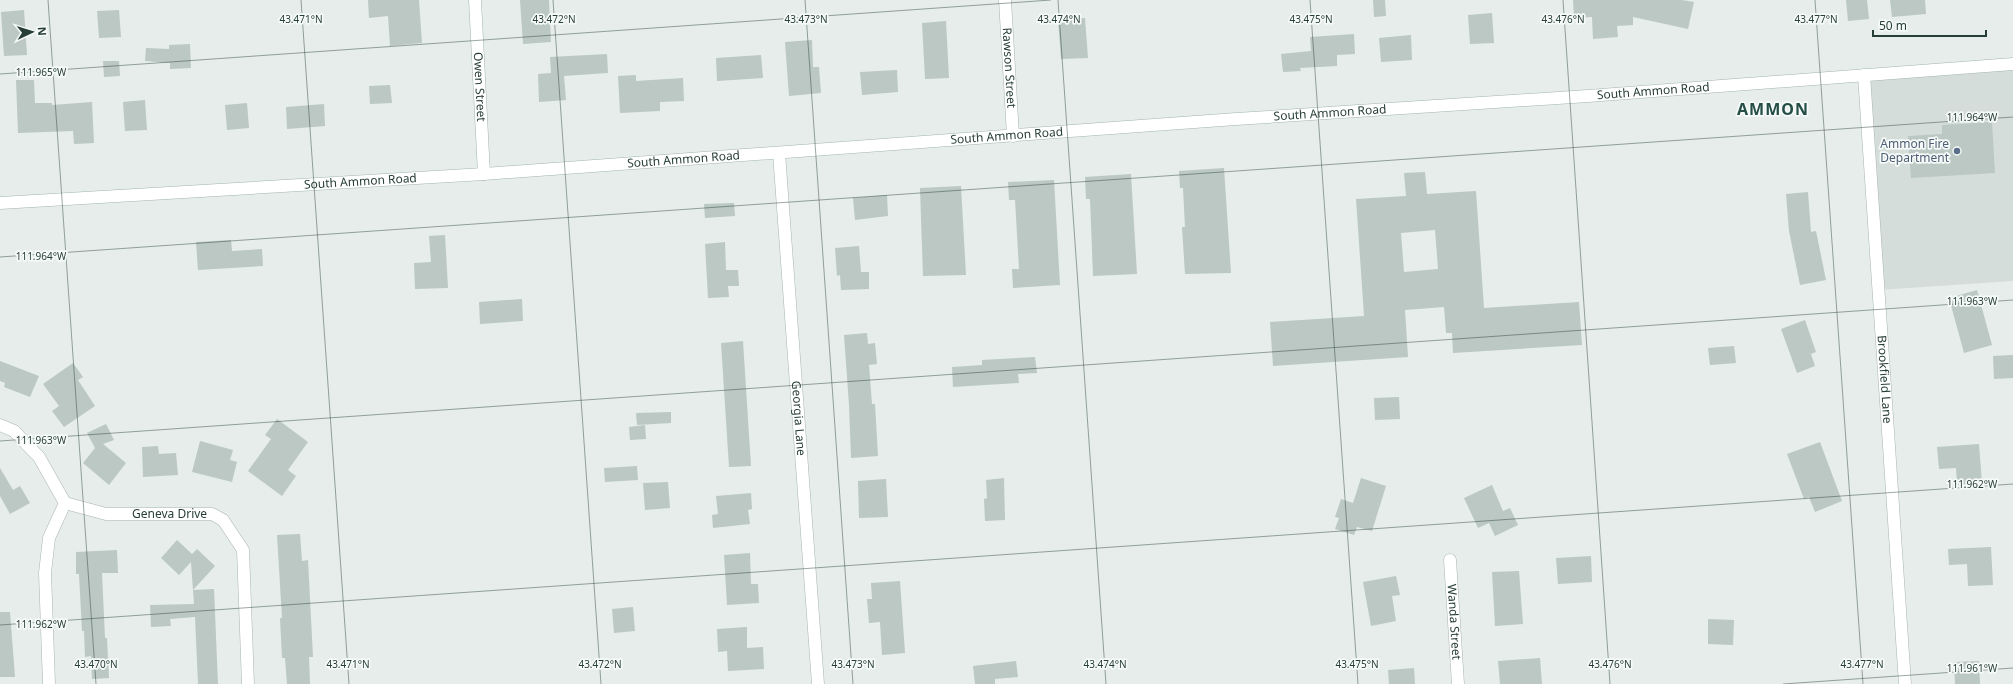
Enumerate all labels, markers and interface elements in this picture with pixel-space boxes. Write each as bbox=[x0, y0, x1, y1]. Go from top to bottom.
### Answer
north arrow bbox=[12, 12, 52, 52]
text: 43.471°N bbox=[279, 12, 323, 26]
text: 43.472°N bbox=[532, 12, 576, 26]
text: 43.473°N bbox=[784, 12, 828, 26]
text: 43.474°N bbox=[1037, 12, 1081, 26]
text: 43.475°N bbox=[1289, 12, 1333, 26]
text: 43.476°N bbox=[1541, 12, 1585, 26]
text: 43.477°N bbox=[1794, 12, 1838, 26]
scale bar bbox=[1873, 12, 1986, 38]
text: 50 m bbox=[1879, 17, 1907, 34]
text: N bbox=[35, 26, 50, 36]
street label: Rawson Street bbox=[999, 27, 1020, 109]
street label: Owen Street bbox=[470, 52, 490, 123]
text: 111.965°W bbox=[16, 65, 67, 79]
street label: South Ammon Road bbox=[1596, 78, 1710, 103]
district label: AMMON bbox=[1737, 98, 1809, 120]
street label: South Ammon Road bbox=[1273, 100, 1387, 125]
text: 111.964°W bbox=[1947, 110, 1998, 124]
street label: South Ammon Road bbox=[950, 123, 1064, 148]
place label: Ammon Fire Department bbox=[1880, 135, 1950, 166]
street label: South Ammon Road bbox=[627, 146, 741, 172]
marker: Ammon Fire Department bbox=[1952, 146, 1962, 156]
street label: South Ammon Road bbox=[303, 169, 417, 193]
text: 111.964°W bbox=[16, 249, 67, 263]
text: 111.963°W bbox=[1947, 294, 1998, 308]
street label: Brookfield Lane bbox=[1874, 335, 1896, 424]
street label: Georgia Lane bbox=[788, 380, 810, 457]
text: 111.963°W bbox=[16, 433, 67, 447]
text: 111.962°W bbox=[1947, 477, 1998, 491]
street label: Geneva Drive bbox=[132, 505, 207, 522]
street label: Wanda Street bbox=[1444, 583, 1465, 661]
text: 111.962°W bbox=[16, 617, 67, 631]
text: 43.470°N bbox=[74, 657, 118, 671]
text: 43.471°N bbox=[326, 657, 370, 671]
text: 43.472°N bbox=[578, 657, 622, 671]
text: 43.473°N bbox=[831, 657, 875, 671]
text: 43.474°N bbox=[1083, 657, 1127, 671]
text: 43.475°N bbox=[1335, 657, 1379, 671]
text: 43.476°N bbox=[1588, 657, 1632, 671]
text: 43.477°N bbox=[1840, 657, 1884, 671]
text: 111.961°W bbox=[1947, 661, 1998, 675]

